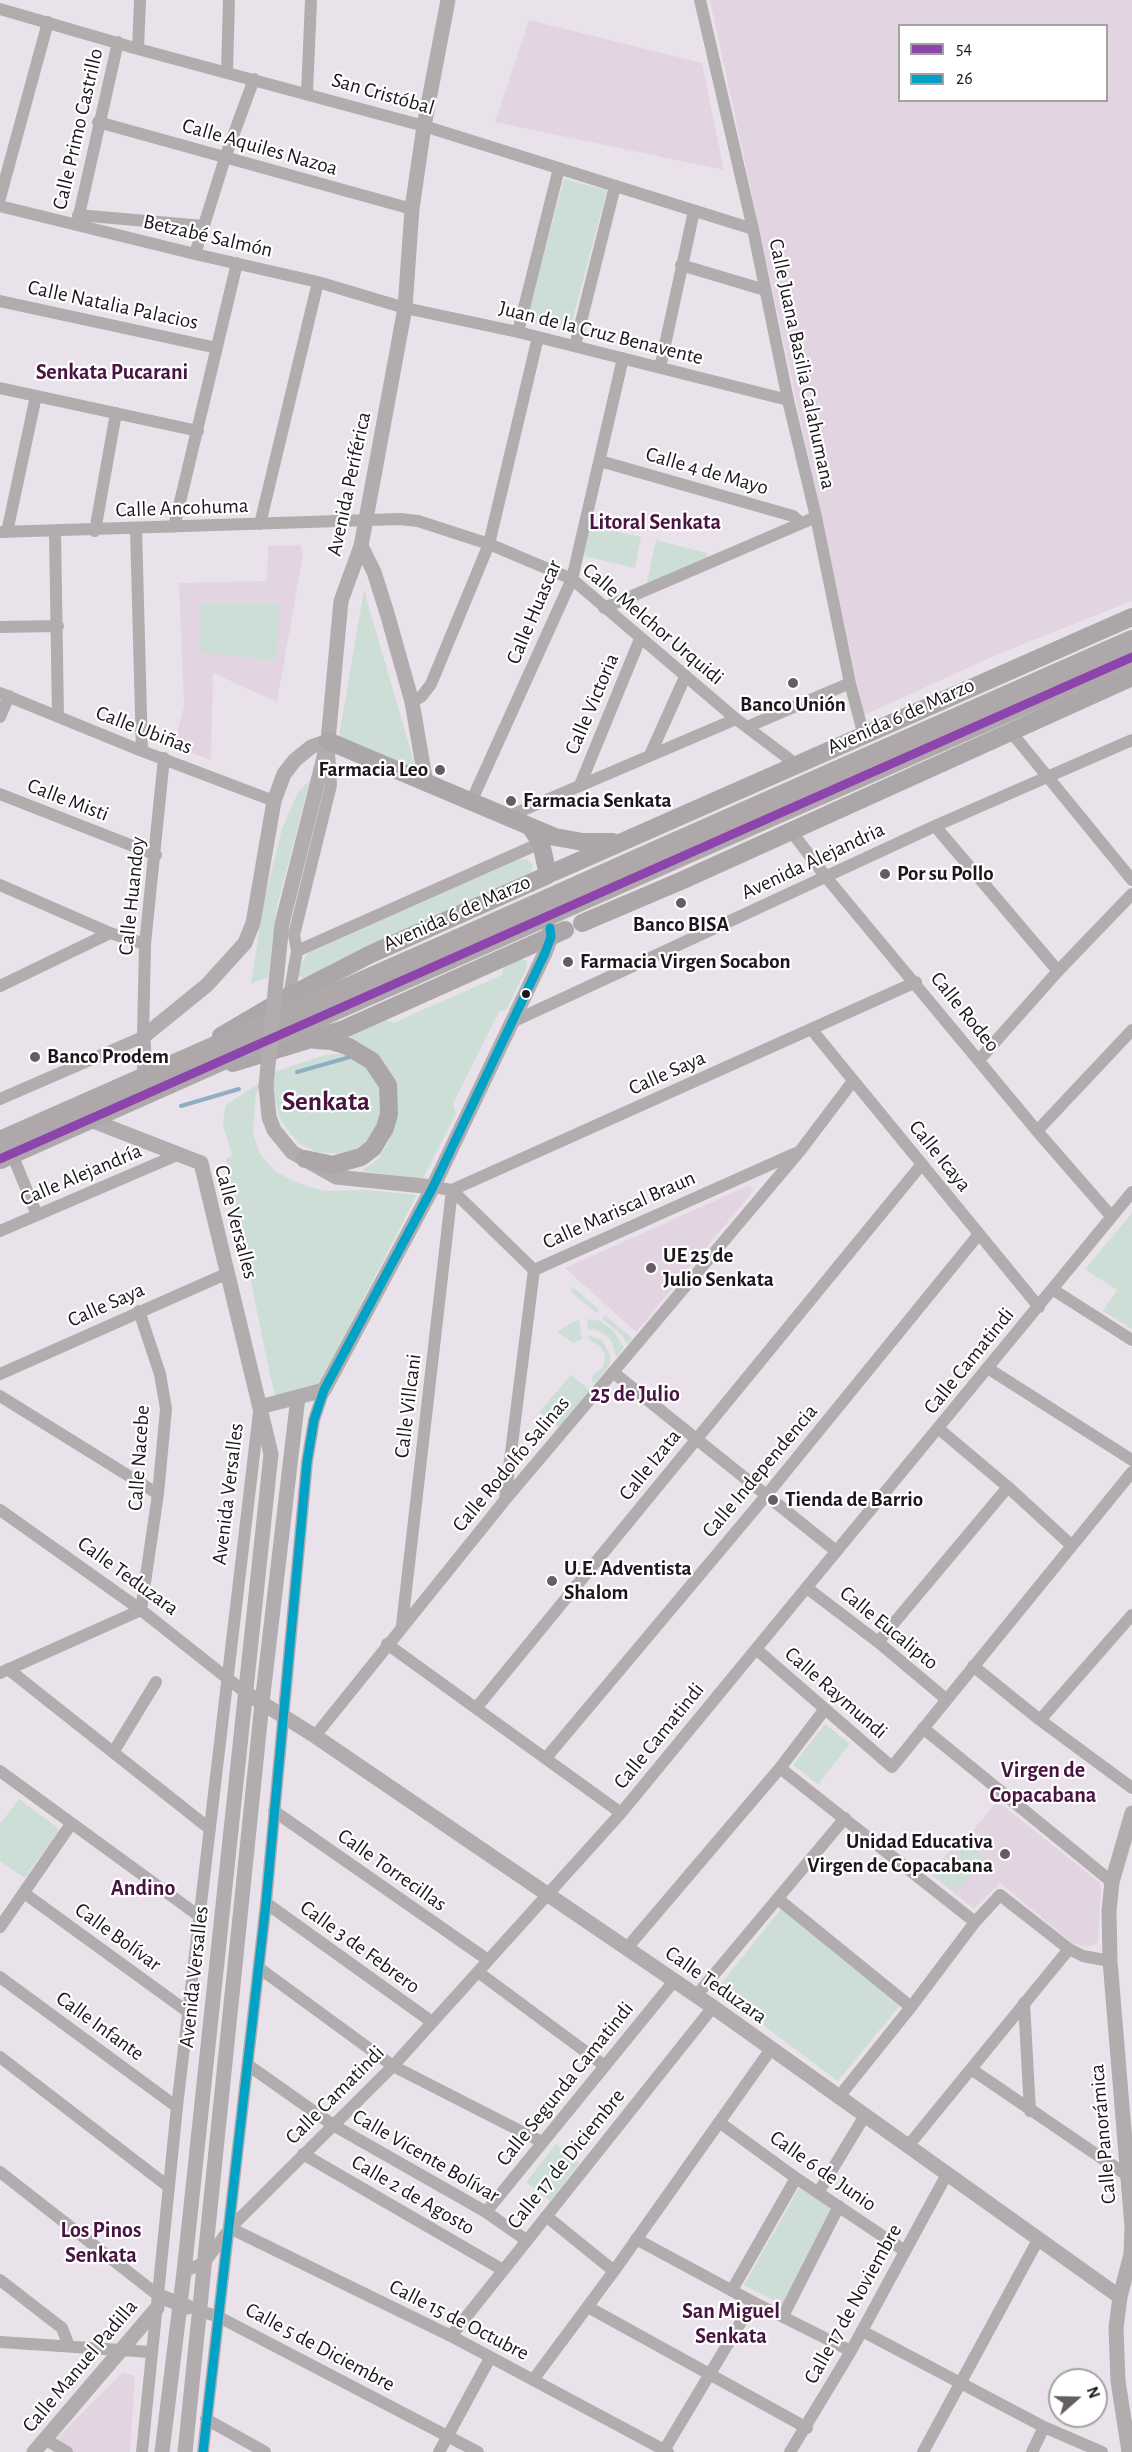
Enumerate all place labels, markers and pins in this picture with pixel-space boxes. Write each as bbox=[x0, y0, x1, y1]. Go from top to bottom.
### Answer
marker: Banco Unión bbox=[786, 676, 800, 690]
place label: Banco Unión bbox=[740, 692, 846, 718]
place label: Farmacia Leo bbox=[319, 757, 428, 783]
marker: Farmacia Leo bbox=[433, 763, 447, 777]
place label: Farmacia Senkata bbox=[523, 788, 672, 814]
marker: Farmacia Senkata bbox=[504, 794, 518, 808]
place label: Por su Pollo bbox=[897, 861, 994, 887]
marker: Por su Pollo bbox=[878, 867, 892, 881]
marker: Banco BISA bbox=[674, 896, 688, 910]
place label: Banco BISA bbox=[633, 912, 729, 938]
place label: Farmacia Virgen Socabon bbox=[580, 949, 791, 975]
marker: Farmacia Virgen Socabon bbox=[561, 955, 575, 969]
unlabelled marker bbox=[520, 988, 532, 1000]
place label: Banco Prodem bbox=[47, 1044, 169, 1070]
marker: Banco Prodem bbox=[28, 1050, 42, 1064]
place label: UE 25 de Julio Senkata bbox=[663, 1243, 774, 1293]
marker: UE 25 de Julio Senkata bbox=[644, 1261, 658, 1275]
place label: Tienda de Barrio bbox=[785, 1487, 923, 1513]
marker: Tienda de Barrio bbox=[766, 1493, 780, 1507]
place label: U.E. Adventista Shalom bbox=[564, 1556, 692, 1606]
marker: U.E. Adventista Shalom bbox=[545, 1574, 559, 1588]
place label: Unidad Educativa Virgen de Copacabana bbox=[807, 1829, 993, 1879]
marker: Unidad Educativa Virgen de Copacabana bbox=[998, 1847, 1012, 1861]

